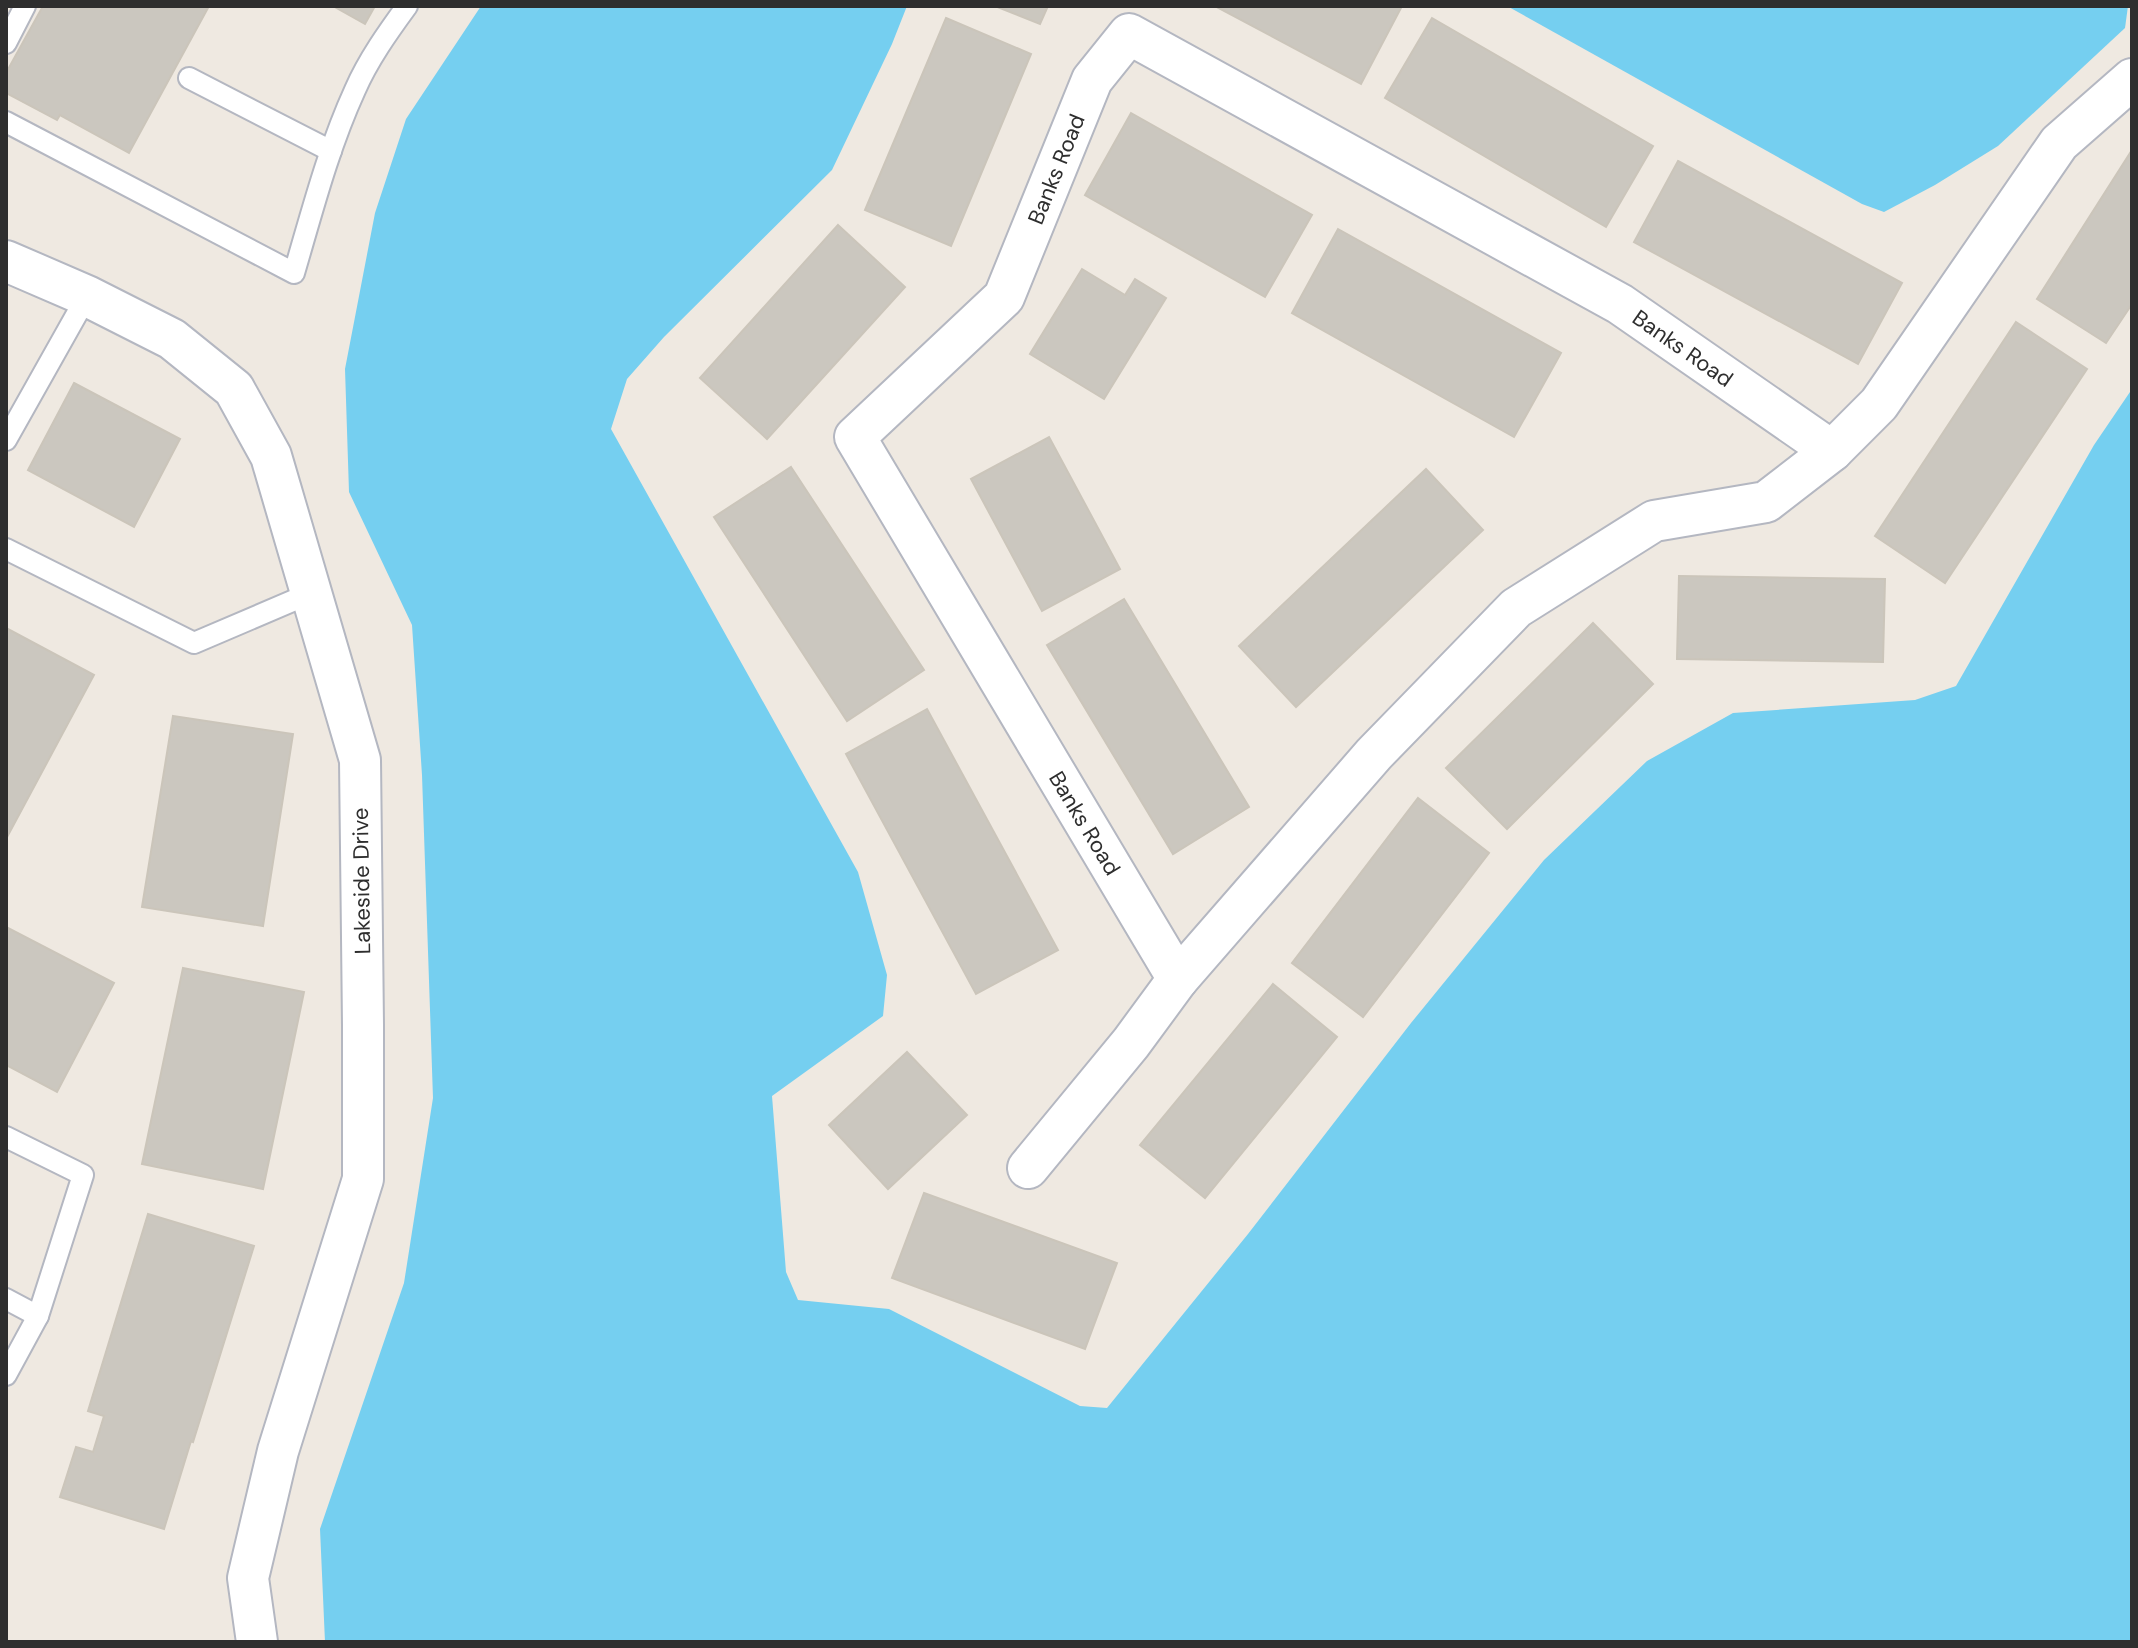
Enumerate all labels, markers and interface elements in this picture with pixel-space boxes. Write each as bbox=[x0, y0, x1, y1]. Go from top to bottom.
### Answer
street label: Banks Road bbox=[1021, 110, 1092, 229]
street label: Banks Road bbox=[1627, 303, 1739, 394]
street label: Banks Road bbox=[1042, 766, 1127, 881]
street label: Lakeside Drive bbox=[346, 807, 377, 955]

